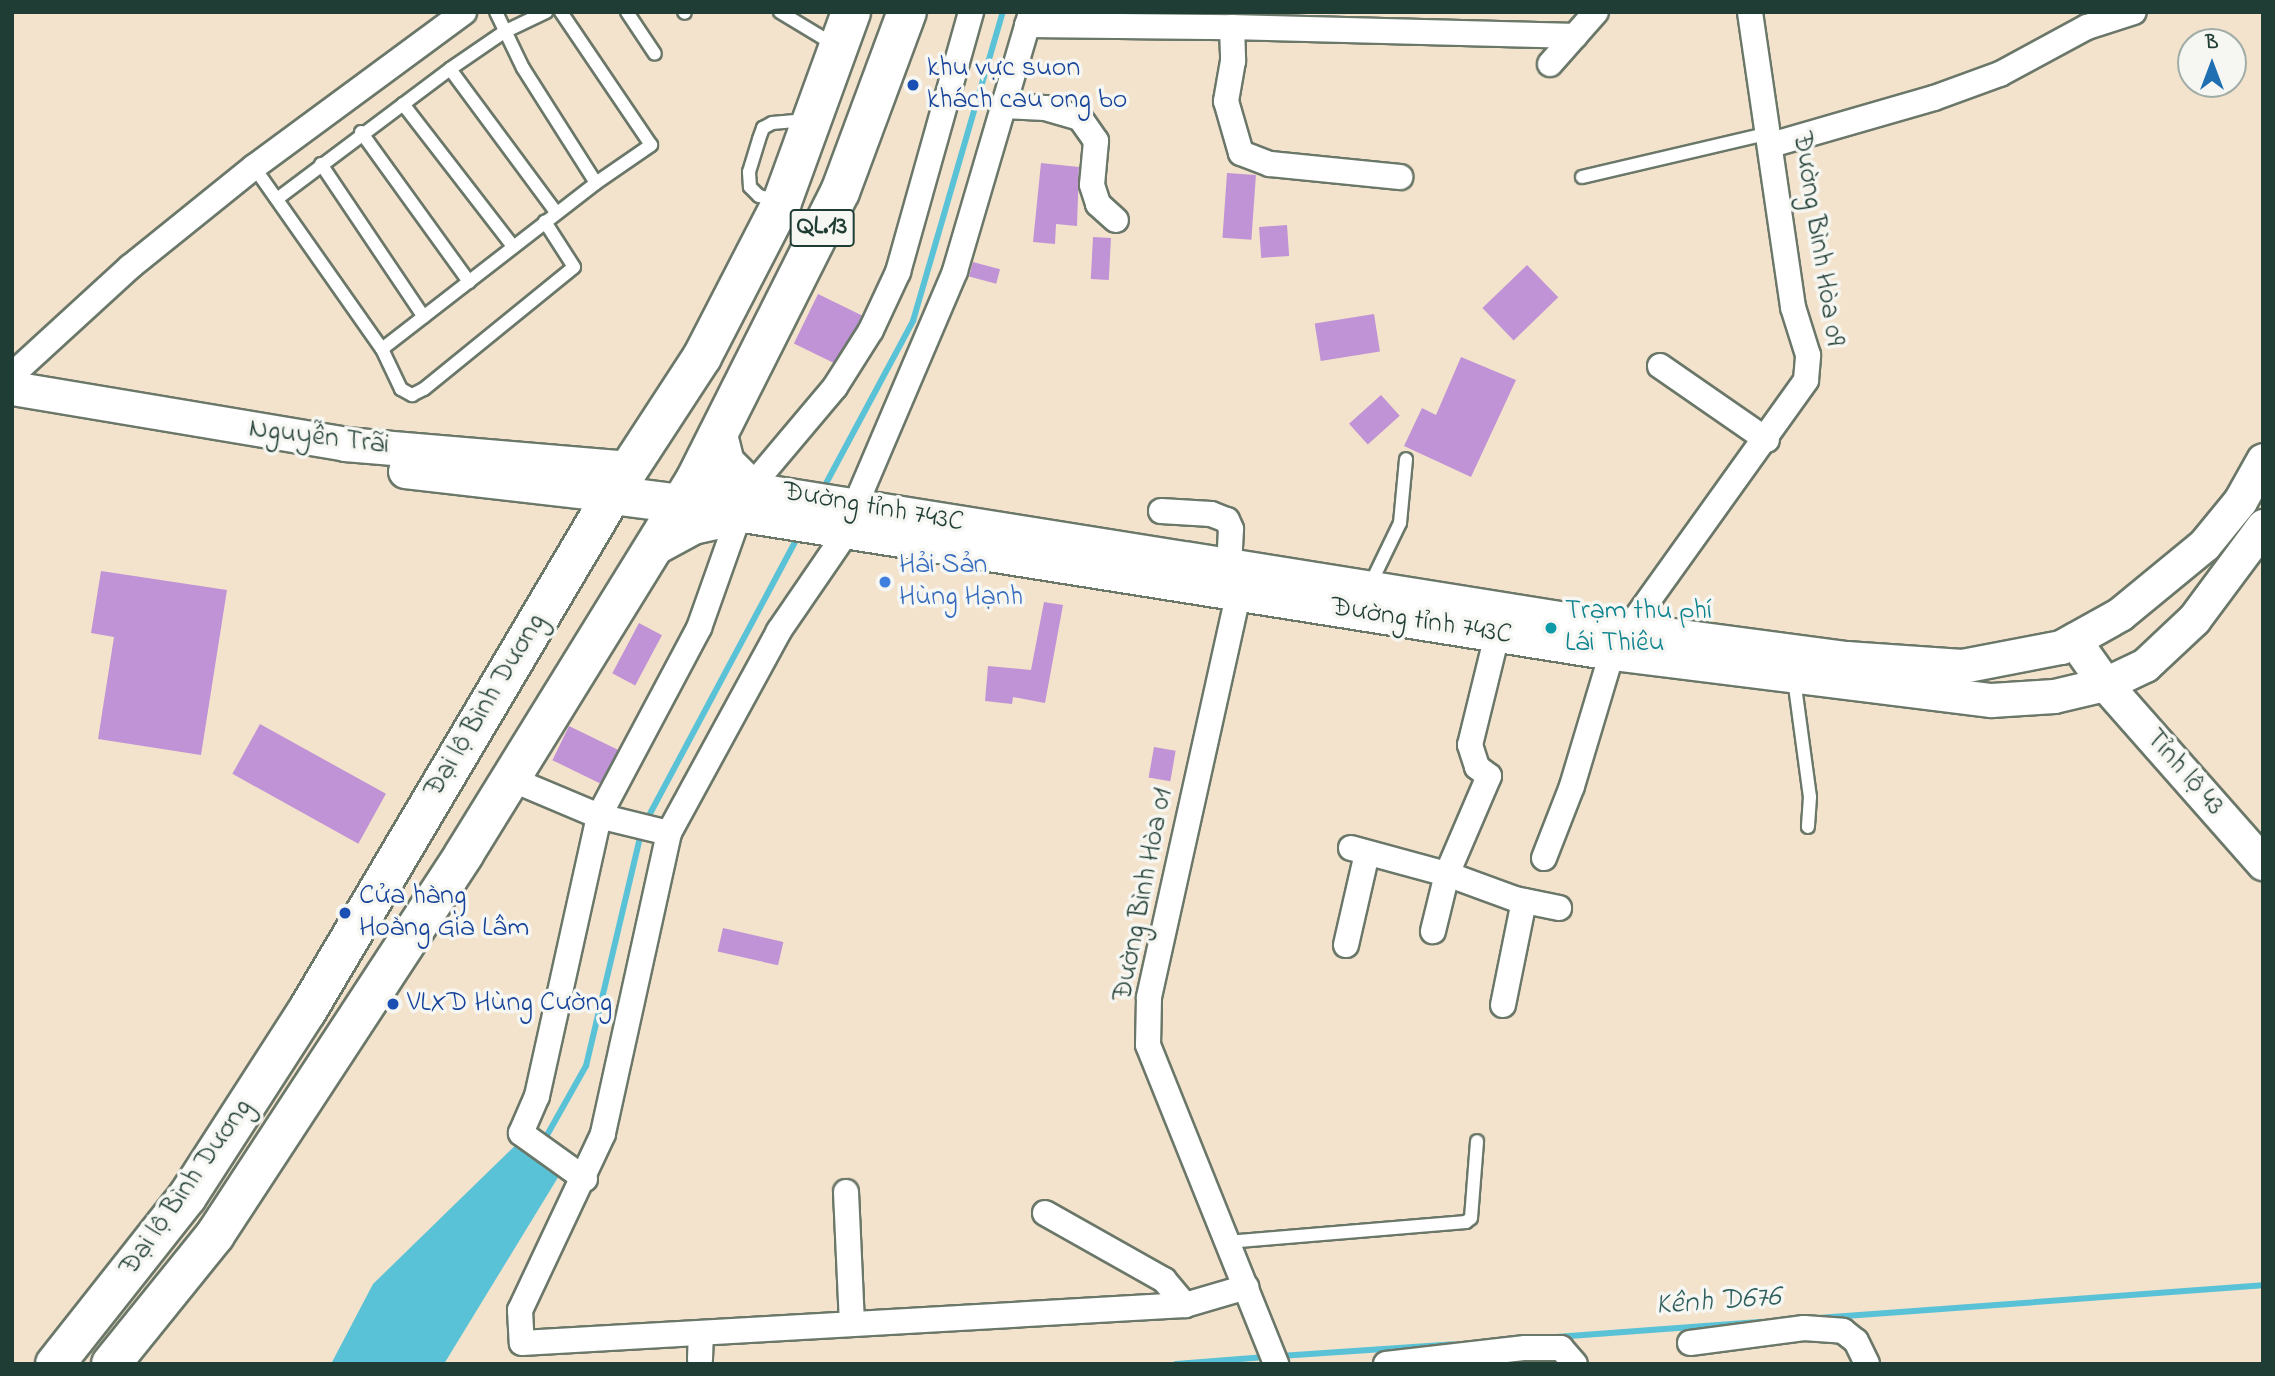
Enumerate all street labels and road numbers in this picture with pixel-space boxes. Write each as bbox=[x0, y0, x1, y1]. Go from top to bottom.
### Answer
street label: Đường Bình Hòa 09 bbox=[1784, 130, 1850, 348]
road number: QL.13 bbox=[789, 205, 855, 250]
street label: Nguyễn Trãi bbox=[247, 413, 391, 463]
street label: Đường tỉnh 743C bbox=[780, 476, 966, 540]
street label: Đường tỉnh 743C bbox=[1328, 591, 1514, 653]
street label: Đại lộ Bình Dương bbox=[418, 608, 554, 804]
street label: Tỉnh lộ 43 bbox=[2137, 723, 2231, 823]
street label: Đường Bình Hòa 01 bbox=[1107, 786, 1181, 1004]
street label: Đại lộ Bình Dương bbox=[113, 1093, 261, 1283]

